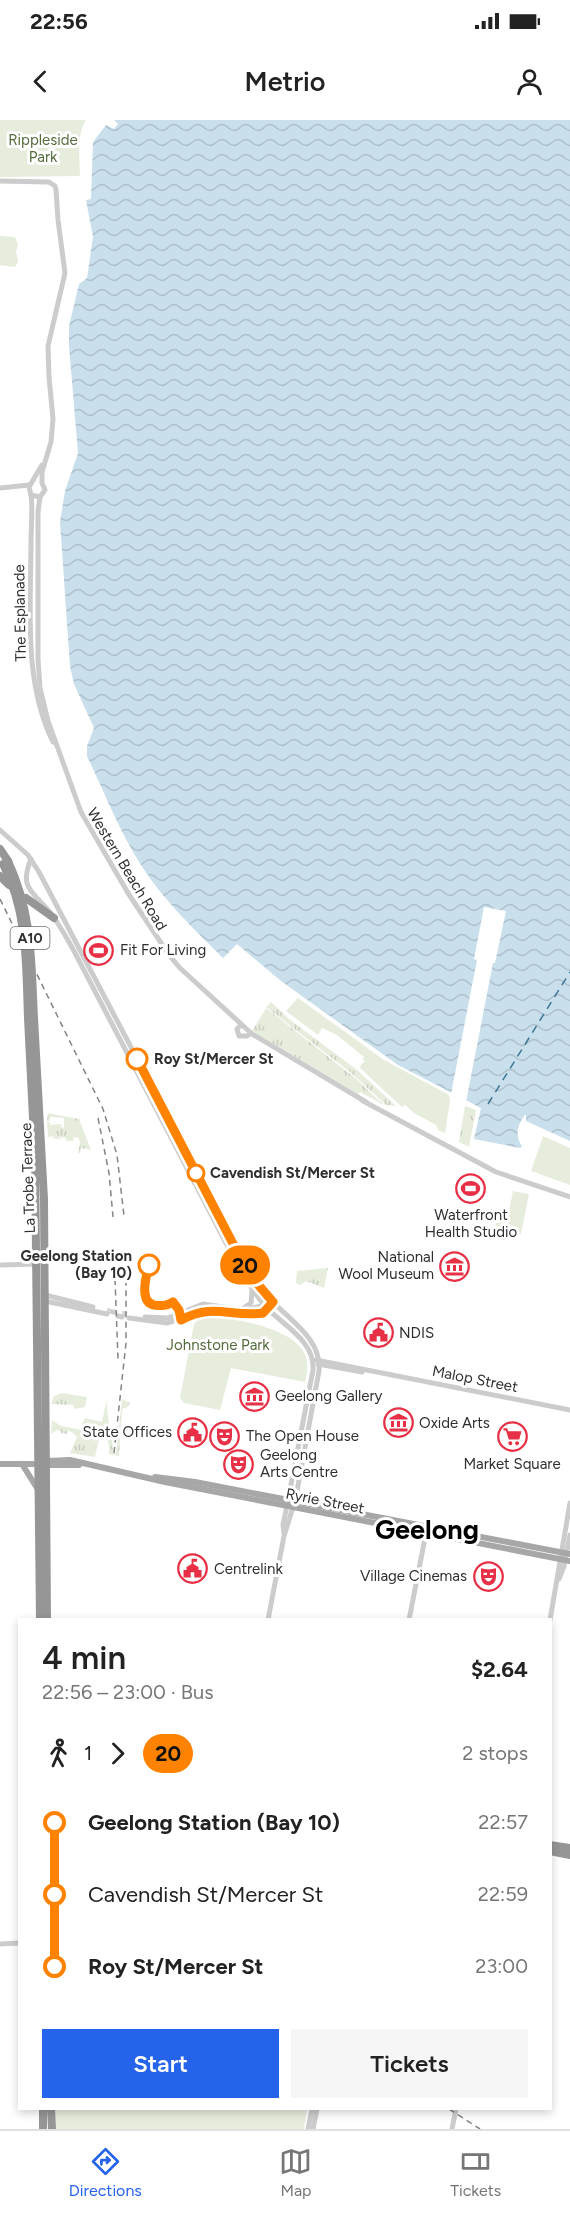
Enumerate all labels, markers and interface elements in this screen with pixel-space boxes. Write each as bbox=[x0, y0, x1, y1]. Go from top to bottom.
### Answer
text: 22:56 bbox=[30, 8, 88, 35]
icon: back bbox=[24, 65, 57, 98]
text: Metrio bbox=[245, 65, 325, 98]
icon: person bbox=[513, 65, 546, 98]
park label: Rippleside Park bbox=[8, 131, 78, 166]
street label: The Esplanade bbox=[10, 564, 30, 662]
street label: Western Beach Road bbox=[83, 805, 171, 933]
road number: A10 bbox=[10, 927, 50, 949]
sports icon: Fit For Living bbox=[83, 934, 115, 966]
place label: Fit For Living bbox=[120, 941, 206, 959]
marker: Roy St/Mercer St bbox=[126, 1048, 148, 1070]
place label: Roy St/Mercer St bbox=[154, 1050, 274, 1068]
street label: La Trobe Terrace bbox=[17, 1122, 39, 1234]
marker: Cavendish St/Mercer St bbox=[187, 1164, 205, 1182]
place label: Cavendish St/Mercer St bbox=[210, 1164, 375, 1182]
sports icon: Waterfront Health Studio bbox=[455, 1172, 487, 1204]
place label: Waterfront Health Studio bbox=[425, 1206, 517, 1241]
line badge: 20 bbox=[218, 1246, 272, 1284]
place label: Geelong Station (Bay 10) bbox=[21, 1247, 132, 1282]
place label: National Wool Museum bbox=[338, 1248, 434, 1283]
museum icon: National Wool Museum bbox=[439, 1250, 471, 1282]
text: 20 bbox=[232, 1253, 258, 1278]
marker: Geelong Station (Bay 10) bbox=[138, 1254, 160, 1276]
public building icon: NDIS bbox=[362, 1317, 394, 1349]
place label: NDIS bbox=[399, 1324, 434, 1342]
park label: Johnstone Park bbox=[166, 1336, 270, 1354]
street label: Malop Street bbox=[431, 1362, 520, 1396]
museum icon: Geelong Gallery bbox=[238, 1380, 270, 1412]
place label: Geelong Gallery bbox=[275, 1387, 383, 1405]
museum icon: Oxide Arts bbox=[382, 1407, 414, 1439]
place label: Oxide Arts bbox=[419, 1414, 490, 1432]
public building icon: State Offices bbox=[177, 1416, 209, 1448]
theatre icon: The Open House bbox=[209, 1420, 241, 1452]
supermarket icon: Market Square bbox=[496, 1421, 528, 1453]
place label: State Offices bbox=[82, 1423, 172, 1441]
place label: The Open House bbox=[246, 1427, 359, 1445]
place label: Geelong Arts Centre bbox=[260, 1446, 338, 1481]
theatre icon: Geelong Arts Centre bbox=[223, 1448, 255, 1480]
place label: Market Square bbox=[463, 1455, 561, 1473]
street label: Ryrie Street bbox=[284, 1485, 366, 1517]
district label: Geelong bbox=[375, 1513, 479, 1546]
public building icon: Centrelink bbox=[177, 1553, 209, 1585]
place label: Centrelink bbox=[214, 1560, 283, 1578]
theatre icon: Village Cinemas bbox=[472, 1560, 504, 1592]
place label: Village Cinemas bbox=[360, 1567, 467, 1585]
text: 4 min bbox=[42, 1638, 126, 1677]
text: $2.64 bbox=[471, 1656, 528, 1683]
text: 22:56 – 23:00 · Bus bbox=[42, 1680, 214, 1704]
icon: walk bbox=[42, 1737, 75, 1770]
icon: forward bbox=[101, 1737, 134, 1770]
text: 1 bbox=[84, 1741, 92, 1765]
text: 20 bbox=[155, 1741, 181, 1766]
text: 2 stops bbox=[462, 1741, 528, 1765]
text: Geelong Station (Bay 10) bbox=[88, 1809, 340, 1836]
text: 22:57 bbox=[478, 1810, 528, 1834]
text: Cavendish St/Mercer St bbox=[88, 1881, 323, 1908]
text: 22:59 bbox=[478, 1882, 528, 1906]
text: Roy St/Mercer St bbox=[88, 1953, 263, 1980]
text: 23:00 bbox=[475, 1954, 528, 1978]
button: Start bbox=[42, 2029, 279, 2098]
button: Tickets bbox=[291, 2029, 528, 2098]
tab: Directions bbox=[69, 2145, 142, 2200]
tab: Map bbox=[279, 2145, 312, 2200]
tab: Tickets bbox=[450, 2145, 501, 2200]

